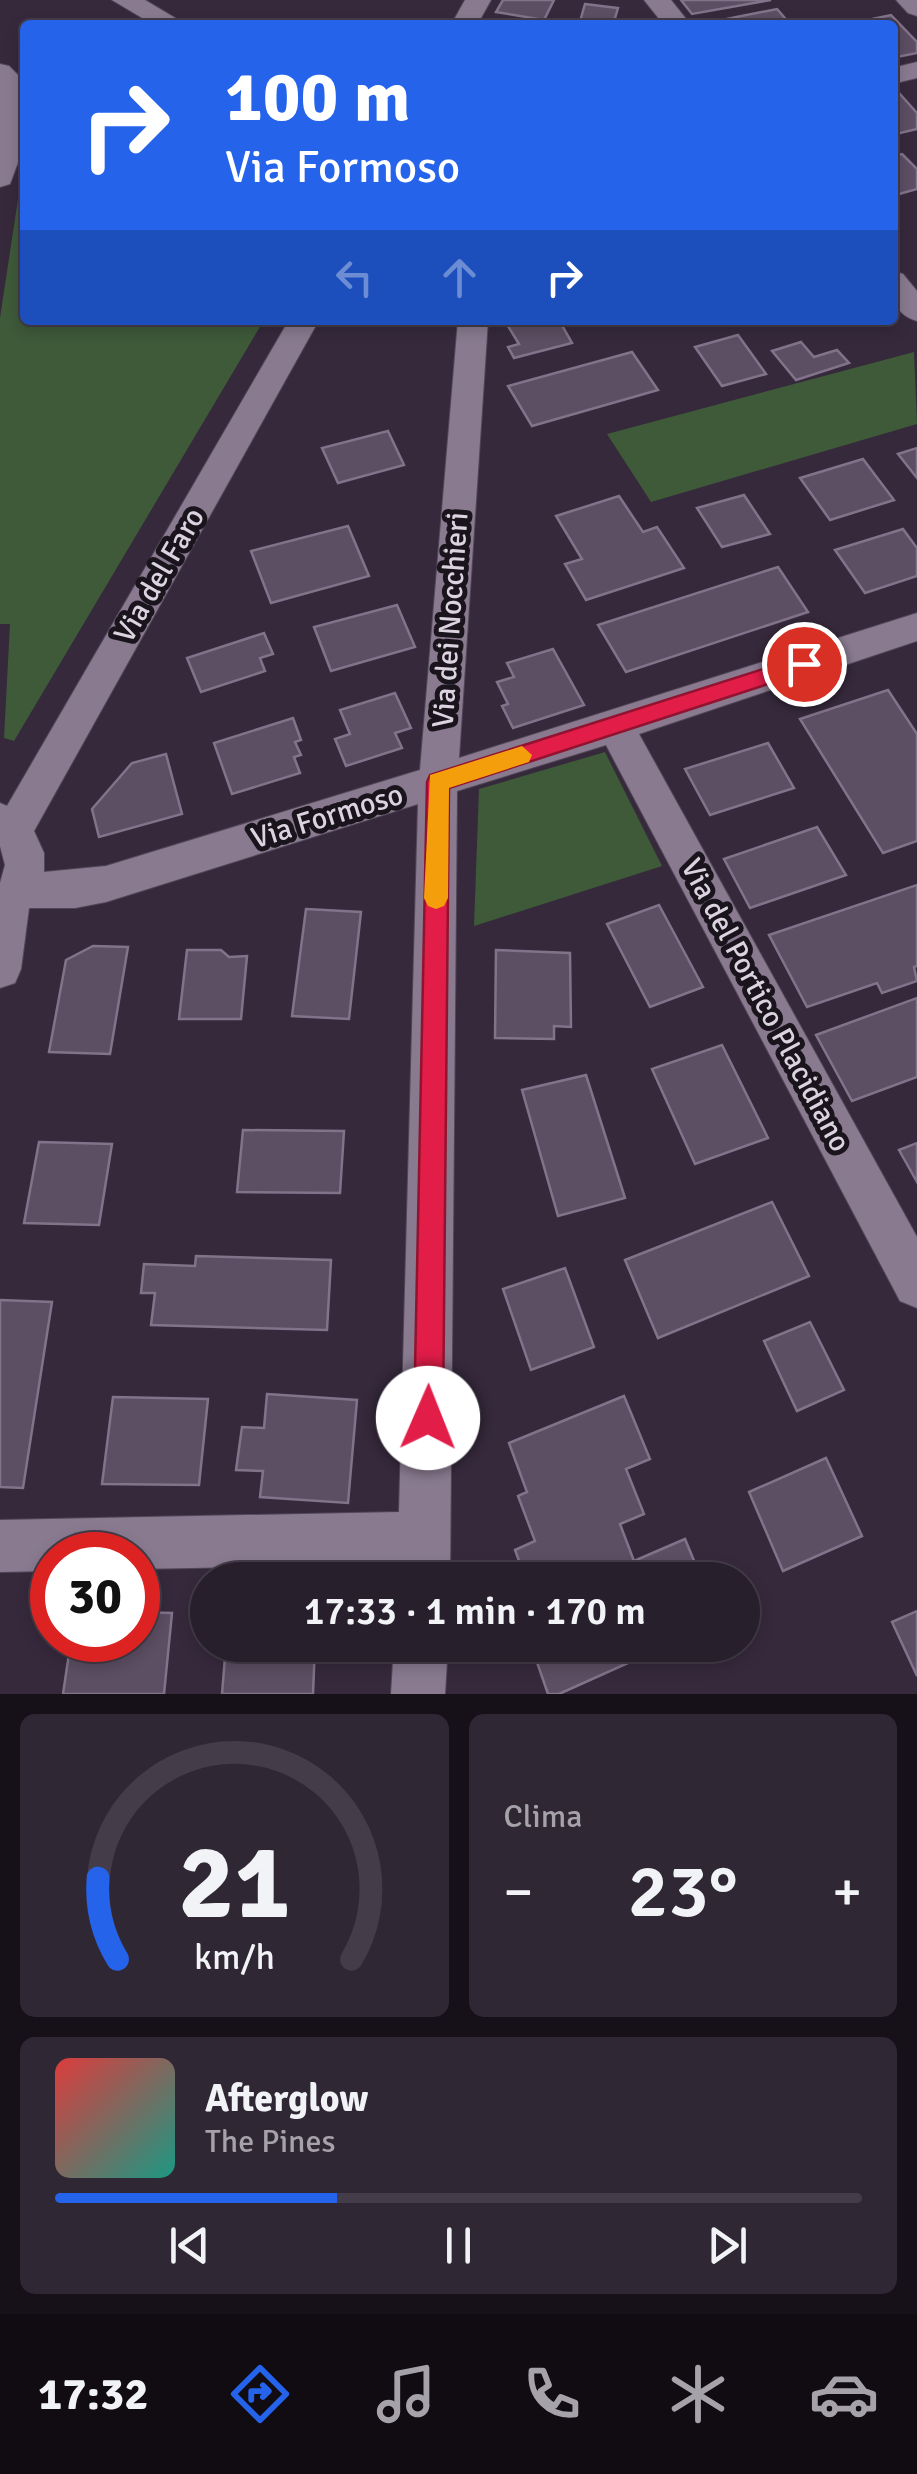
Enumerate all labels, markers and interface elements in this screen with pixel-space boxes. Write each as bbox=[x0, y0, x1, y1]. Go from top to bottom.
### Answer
text: 100 m bbox=[225, 54, 410, 140]
icon: right bbox=[60, 60, 190, 190]
text: Via Formoso bbox=[225, 140, 460, 195]
icon: left bbox=[327, 250, 382, 305]
icon: ahead bbox=[432, 250, 487, 305]
icon: right bbox=[537, 250, 592, 305]
street label: Via del Faro bbox=[106, 501, 213, 649]
street label: Via dei Nocchieri bbox=[425, 511, 476, 729]
pin bbox=[762, 622, 847, 707]
icon: arrive bbox=[777, 637, 832, 692]
street label: Via Formoso bbox=[247, 776, 408, 857]
street label: Via del Portico Placidiano bbox=[673, 852, 859, 1158]
position arrow bbox=[376, 1366, 480, 1470]
speed limit sign: 30 bbox=[30, 1532, 160, 1662]
text: 17:33 · 1 min · 170 m bbox=[304, 1588, 646, 1635]
text: Clima bbox=[504, 1797, 582, 1836]
text: 21 bbox=[178, 1819, 290, 1947]
text: 23° bbox=[628, 1845, 738, 1938]
text: − bbox=[504, 1858, 533, 1926]
text: + bbox=[832, 1858, 862, 1926]
text: km/h bbox=[194, 1935, 275, 1979]
text: Afterglow bbox=[205, 2075, 368, 2122]
text: The Pines bbox=[205, 2122, 336, 2161]
icon: previous bbox=[162, 2218, 217, 2273]
icon: pause bbox=[431, 2218, 486, 2273]
icon: next bbox=[700, 2218, 755, 2273]
icon: directions bbox=[225, 2359, 295, 2429]
icon: music bbox=[371, 2359, 441, 2429]
icon: phone bbox=[517, 2359, 587, 2429]
icon: climate bbox=[663, 2359, 733, 2429]
icon: car bbox=[809, 2359, 879, 2429]
text: 17:32 bbox=[38, 2367, 148, 2422]

